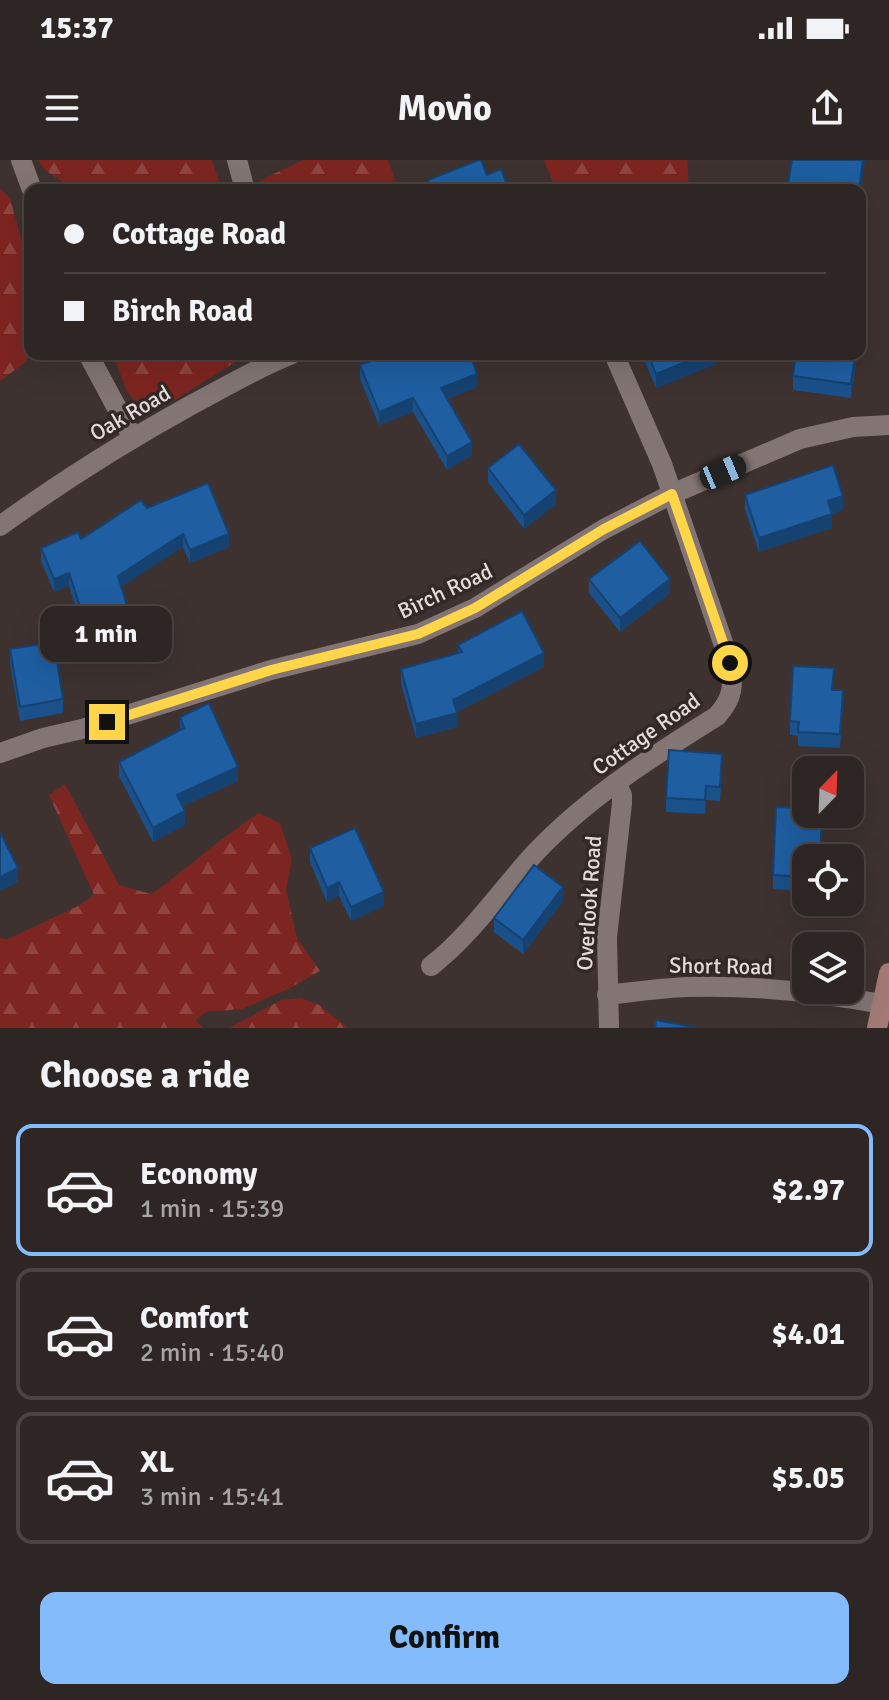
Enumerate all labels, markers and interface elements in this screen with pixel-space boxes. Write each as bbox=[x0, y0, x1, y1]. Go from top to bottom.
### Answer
text: 15:37 bbox=[40, 10, 114, 47]
icon: menu bbox=[40, 86, 84, 130]
text: Movio bbox=[397, 86, 492, 131]
icon: share bbox=[805, 86, 849, 130]
text: Cottage Road bbox=[112, 216, 286, 253]
text: Birch Road bbox=[112, 293, 253, 330]
street label: Oak Road bbox=[85, 379, 175, 447]
car bbox=[696, 452, 750, 492]
street label: Birch Road bbox=[393, 557, 497, 625]
callout: 1 min bbox=[41, 606, 173, 662]
text: 1 min bbox=[75, 618, 137, 650]
route start bbox=[712, 645, 748, 681]
street label: Cottage Road bbox=[587, 687, 705, 781]
route end bbox=[89, 704, 125, 740]
north arrow bbox=[792, 756, 864, 828]
map controls bbox=[792, 756, 864, 1004]
street label: Overlook Road bbox=[571, 835, 607, 971]
button: locate bbox=[792, 844, 864, 916]
button: layers bbox=[792, 932, 864, 1004]
street label: Short Road bbox=[669, 952, 773, 980]
text: Choose a ride bbox=[40, 1053, 250, 1098]
icon: car bbox=[44, 1154, 116, 1226]
text: Economy bbox=[140, 1156, 257, 1193]
text: $2.97 bbox=[772, 1172, 845, 1209]
text: 1 min · 15:39 bbox=[140, 1193, 284, 1225]
icon: car bbox=[44, 1298, 116, 1370]
text: Comfort bbox=[140, 1300, 249, 1337]
text: $4.01 bbox=[772, 1316, 845, 1353]
text: 2 min · 15:40 bbox=[140, 1337, 284, 1369]
icon: car bbox=[44, 1442, 116, 1514]
text: XL bbox=[140, 1444, 174, 1481]
text: $5.05 bbox=[772, 1460, 845, 1497]
text: 3 min · 15:41 bbox=[140, 1481, 284, 1513]
button: Confirm bbox=[40, 1592, 849, 1684]

